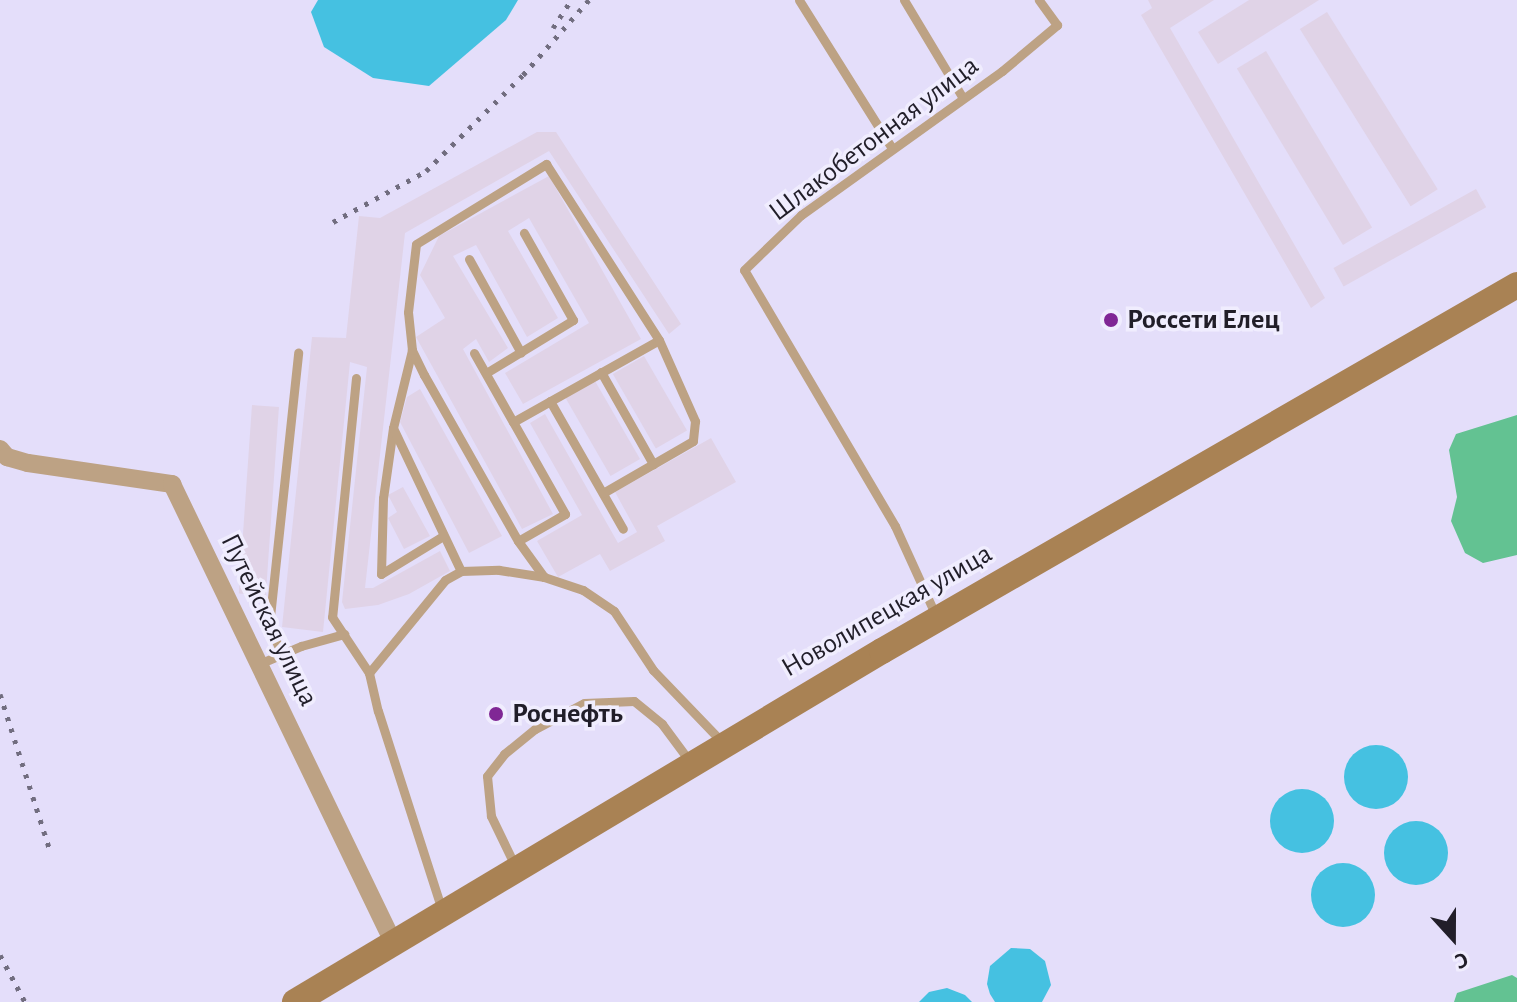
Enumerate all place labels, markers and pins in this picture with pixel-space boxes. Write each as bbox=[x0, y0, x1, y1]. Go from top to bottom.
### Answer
place label: Россети Елец bbox=[1127, 303, 1280, 337]
marker: Россети Елец bbox=[1102, 311, 1120, 329]
place label: Роснефть bbox=[512, 697, 623, 731]
marker: Роснефть bbox=[487, 705, 505, 723]

